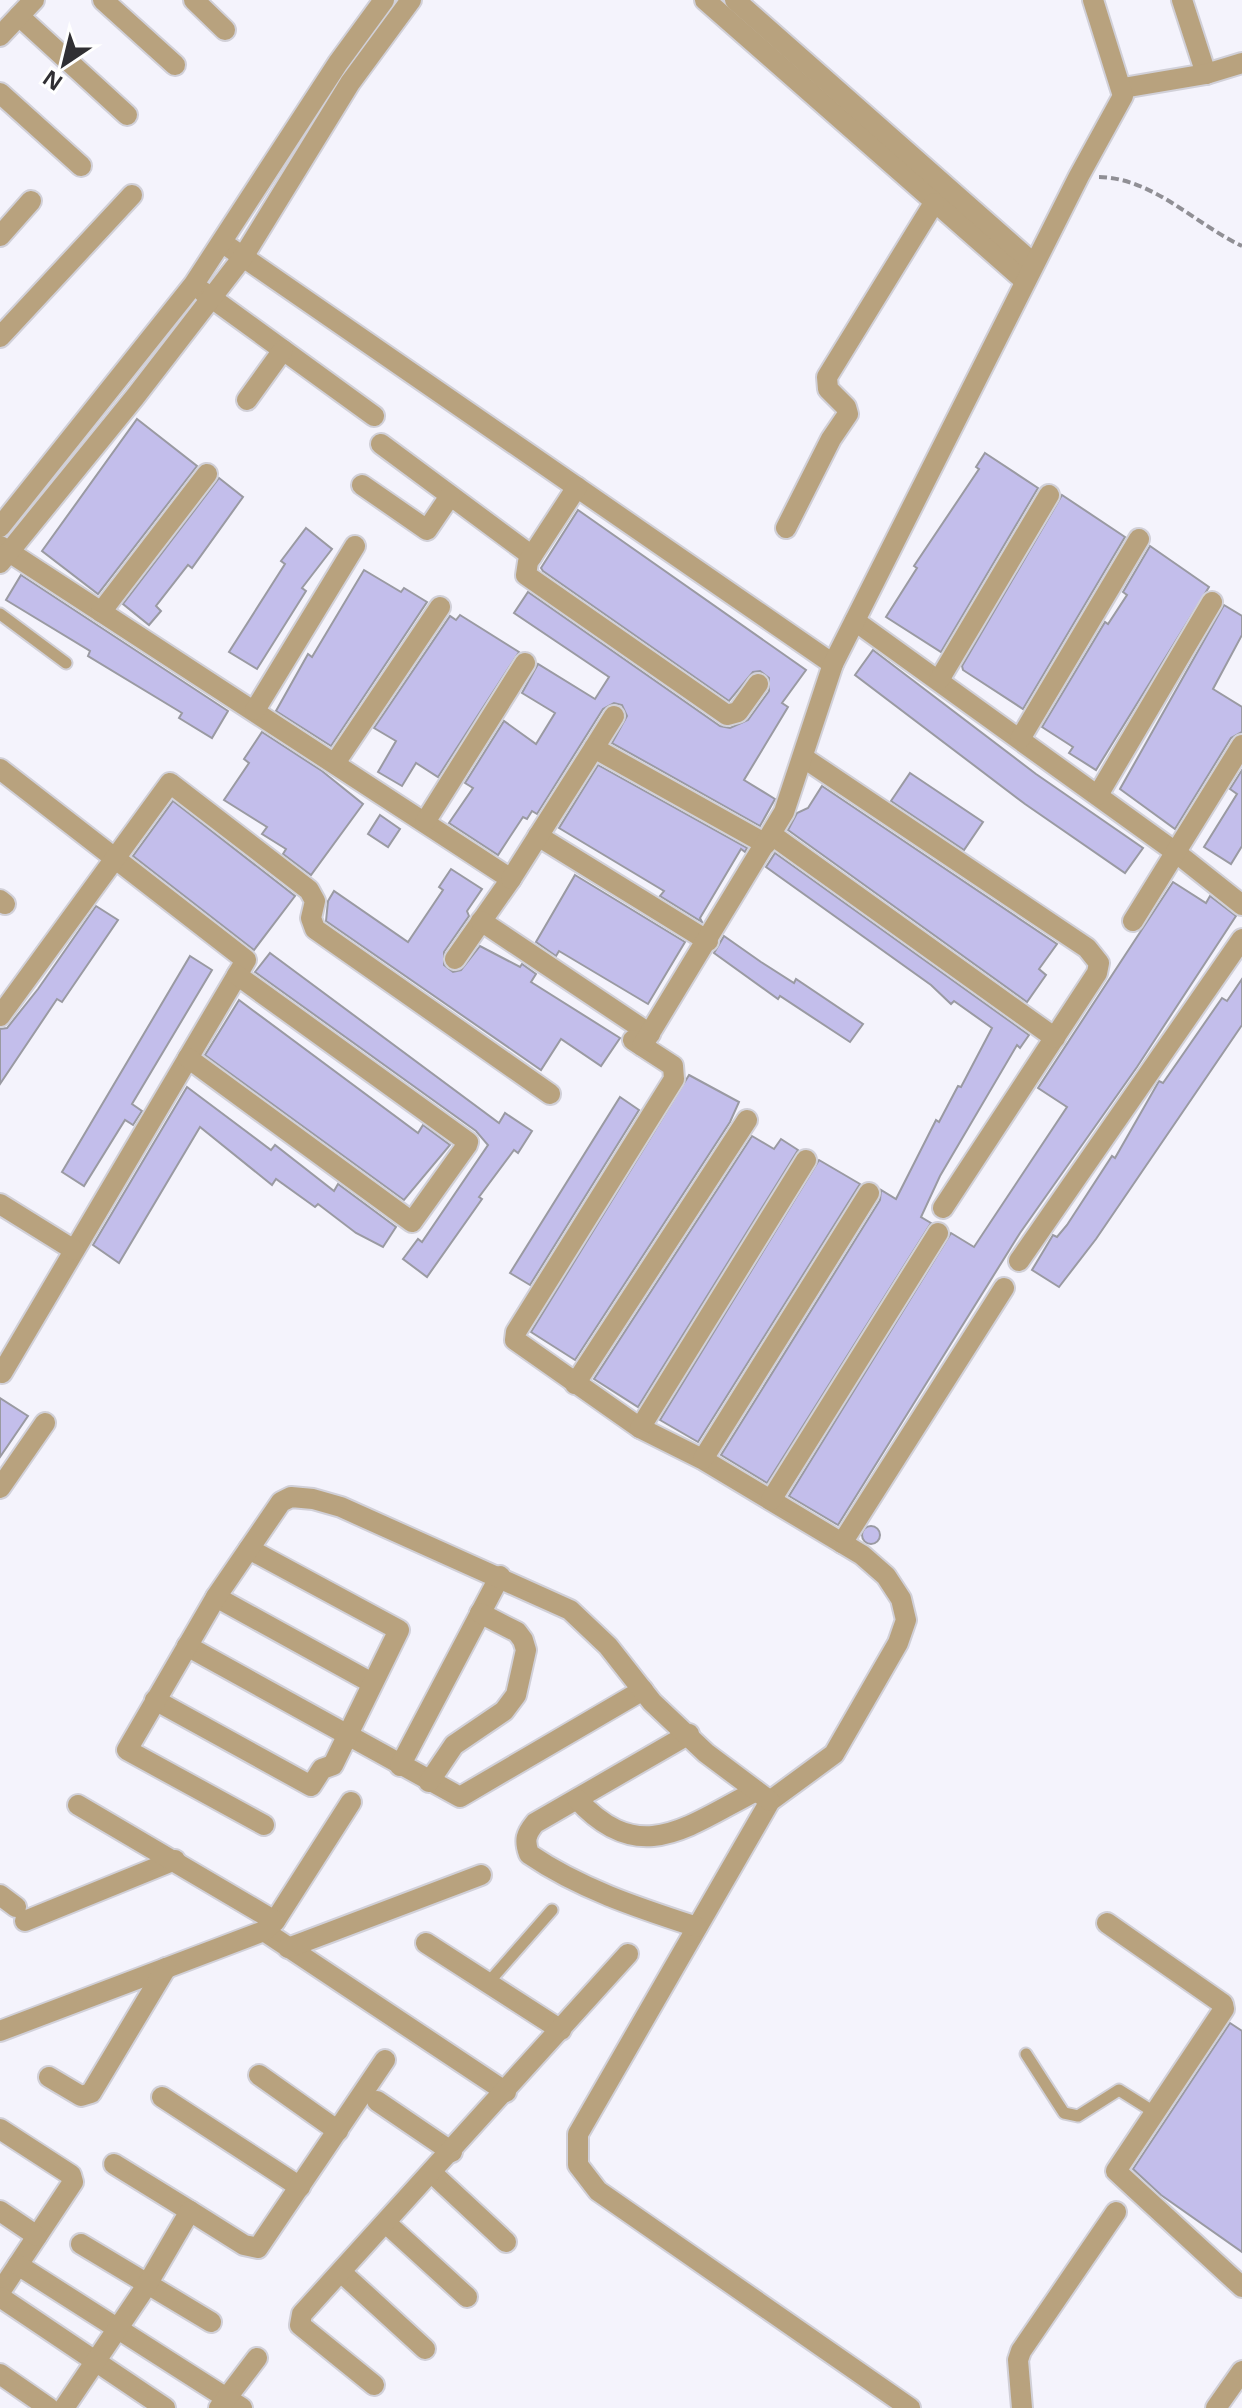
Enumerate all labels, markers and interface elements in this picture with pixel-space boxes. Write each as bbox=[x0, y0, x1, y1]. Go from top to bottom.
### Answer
north arrow bbox=[24, 24, 104, 104]
text: N bbox=[36, 64, 68, 99]

